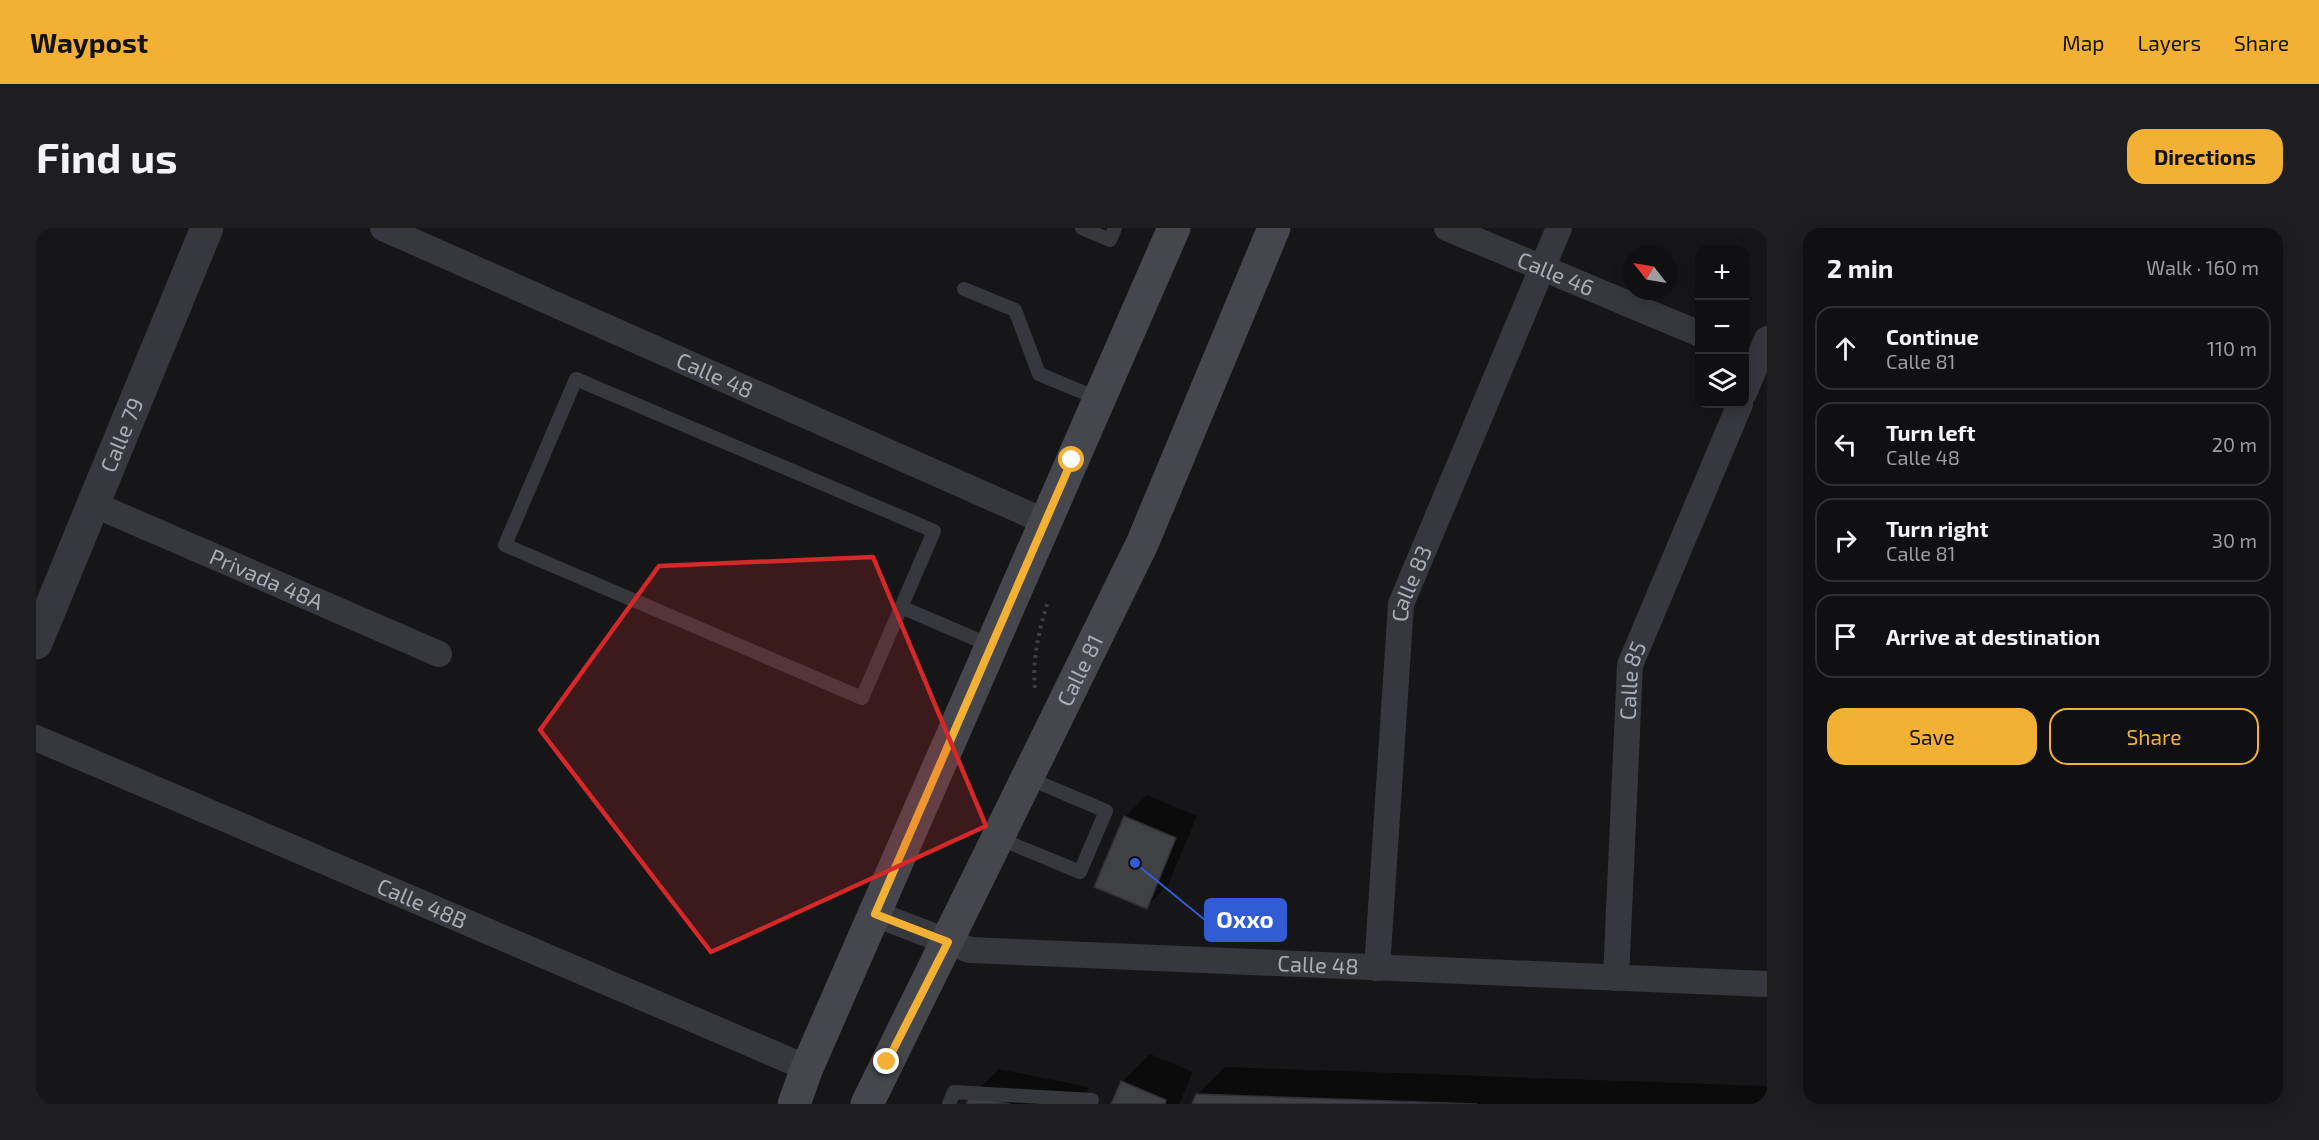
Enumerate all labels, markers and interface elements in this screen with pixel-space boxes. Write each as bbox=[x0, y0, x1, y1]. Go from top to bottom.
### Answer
text: Waypost bbox=[30, 25, 148, 59]
text: Map bbox=[2062, 30, 2104, 55]
text: Layers bbox=[2137, 30, 2201, 55]
text: Share bbox=[2234, 30, 2289, 55]
button: Directions bbox=[2127, 129, 2283, 184]
text: Find us bbox=[36, 131, 178, 181]
street label: Calle 46 bbox=[1514, 245, 1598, 300]
north arrow bbox=[1623, 246, 1677, 300]
map controls bbox=[1695, 246, 1749, 408]
button: + bbox=[1695, 246, 1749, 300]
text: 2 min bbox=[1827, 252, 1893, 283]
text: Walk · 160 m bbox=[2146, 255, 2259, 279]
button: − bbox=[1695, 300, 1749, 354]
text: Continue bbox=[1886, 323, 1979, 349]
icon: ahead bbox=[1829, 332, 1862, 365]
text: 110 m bbox=[2207, 336, 2257, 360]
street label: Calle 48 bbox=[673, 346, 758, 403]
text: Calle 81 bbox=[1886, 349, 1956, 373]
button: layers bbox=[1695, 354, 1749, 408]
street label: Calle 79 bbox=[94, 393, 148, 476]
text: Turn left bbox=[1886, 419, 1975, 445]
icon: left bbox=[1829, 428, 1862, 461]
text: 20 m bbox=[2212, 432, 2257, 456]
text: Calle 48 bbox=[1886, 445, 1960, 469]
route start bbox=[1058, 446, 1084, 472]
text: Turn right bbox=[1886, 515, 1988, 541]
icon: right bbox=[1829, 524, 1862, 557]
text: 30 m bbox=[2212, 528, 2257, 552]
street label: Calle 83 bbox=[1386, 541, 1436, 623]
text: Calle 81 bbox=[1886, 541, 1956, 565]
street label: Privada 48A bbox=[206, 542, 328, 614]
icon: arrive bbox=[1829, 620, 1862, 653]
text: Arrive at destination bbox=[1886, 623, 2100, 649]
street label: Calle 81 bbox=[1050, 630, 1108, 710]
street label: Calle 85 bbox=[1614, 637, 1651, 721]
button: Save bbox=[1827, 708, 2037, 765]
button: Share bbox=[2049, 708, 2259, 765]
street label: Calle 48B bbox=[374, 872, 471, 933]
callout: Oxxo bbox=[1205, 899, 1286, 941]
text: Oxxo bbox=[1216, 904, 1274, 933]
street label: Calle 48 bbox=[1277, 949, 1359, 979]
route end bbox=[873, 1048, 899, 1074]

